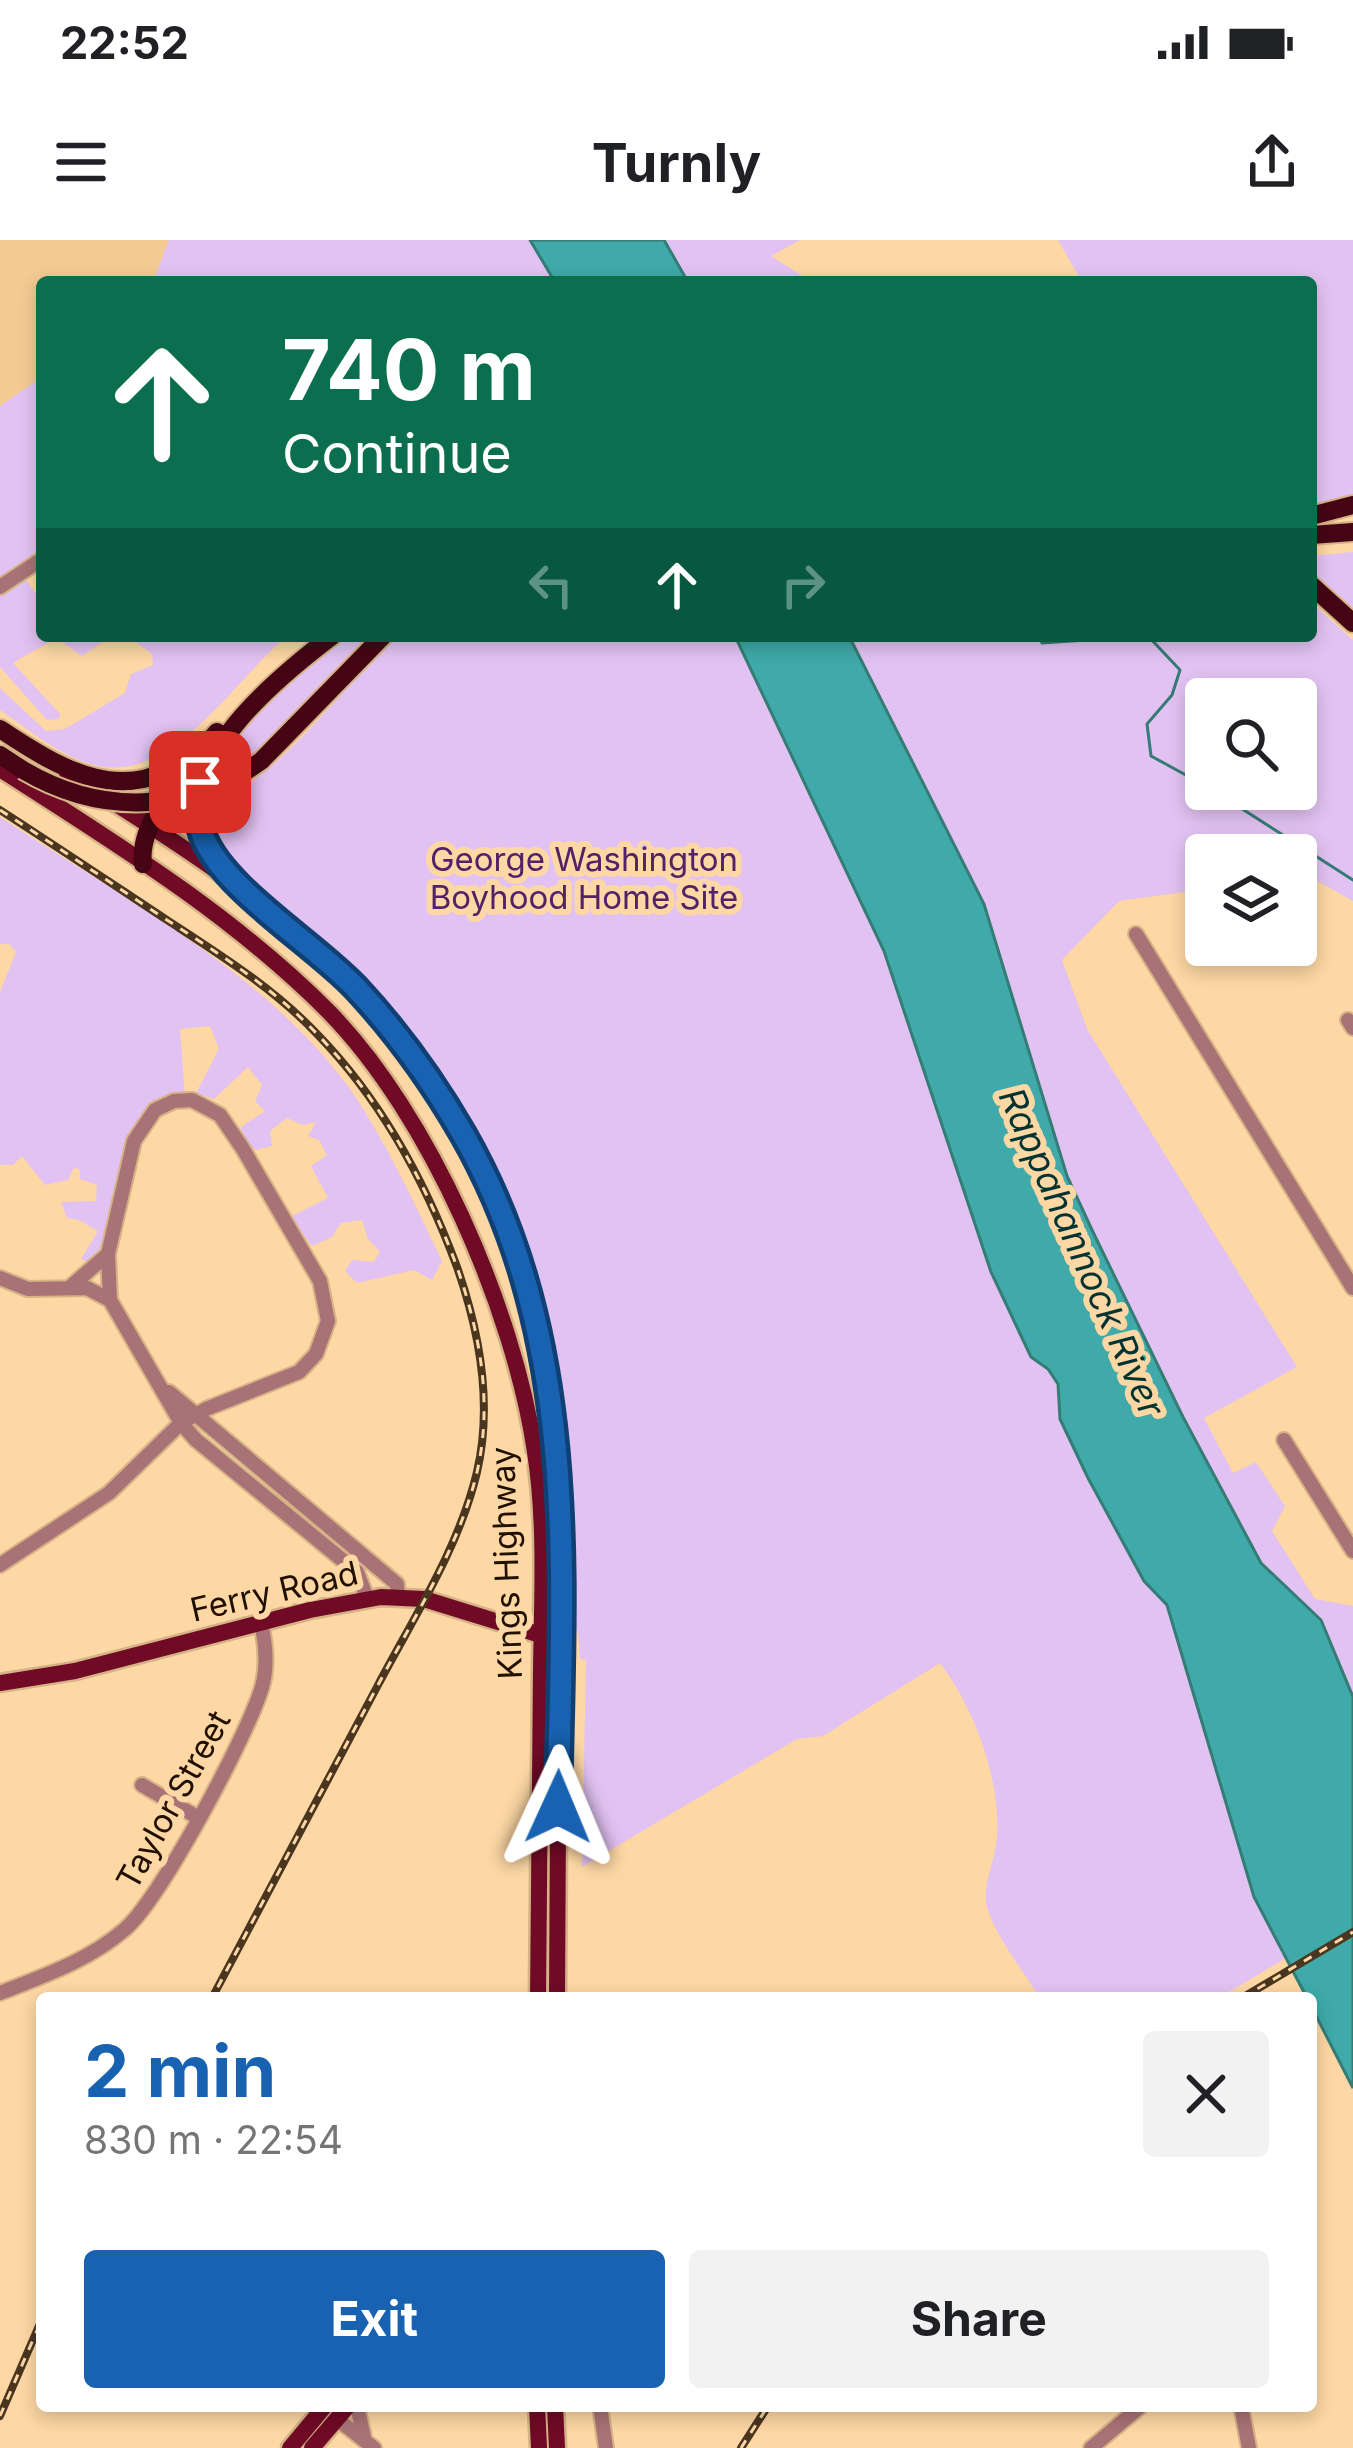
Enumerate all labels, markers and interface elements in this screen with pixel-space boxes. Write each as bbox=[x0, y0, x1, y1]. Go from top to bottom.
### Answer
text: 22:52 bbox=[60, 15, 189, 70]
icon: menu bbox=[48, 129, 114, 195]
icon: share bbox=[1239, 129, 1305, 195]
text: Turnly bbox=[592, 130, 761, 195]
text: 740 m bbox=[282, 319, 536, 420]
icon: ahead bbox=[84, 324, 240, 480]
text: Continue bbox=[282, 421, 512, 486]
icon: left bbox=[518, 552, 584, 618]
icon: ahead bbox=[644, 552, 710, 618]
icon: right bbox=[770, 552, 836, 618]
map controls bbox=[1185, 678, 1317, 966]
button: search bbox=[1185, 678, 1317, 810]
pin bbox=[149, 731, 251, 833]
icon: arrive bbox=[167, 749, 233, 815]
button: layers bbox=[1185, 834, 1317, 966]
park label: George Washington Boyhood Home Site bbox=[430, 839, 738, 917]
water label: Rappahannock River bbox=[990, 1081, 1175, 1424]
street label: Kings Highway bbox=[482, 1446, 530, 1680]
street label: Ferry Road bbox=[186, 1552, 362, 1630]
street label: Taylor Street bbox=[107, 1703, 239, 1896]
position arrow bbox=[495, 1744, 621, 1870]
text: 2 min bbox=[84, 2027, 276, 2114]
button: close bbox=[1143, 2031, 1269, 2157]
text: 830 m · 22:54 bbox=[84, 2116, 343, 2163]
button: Exit bbox=[84, 2250, 665, 2388]
button: Share bbox=[689, 2250, 1269, 2388]

